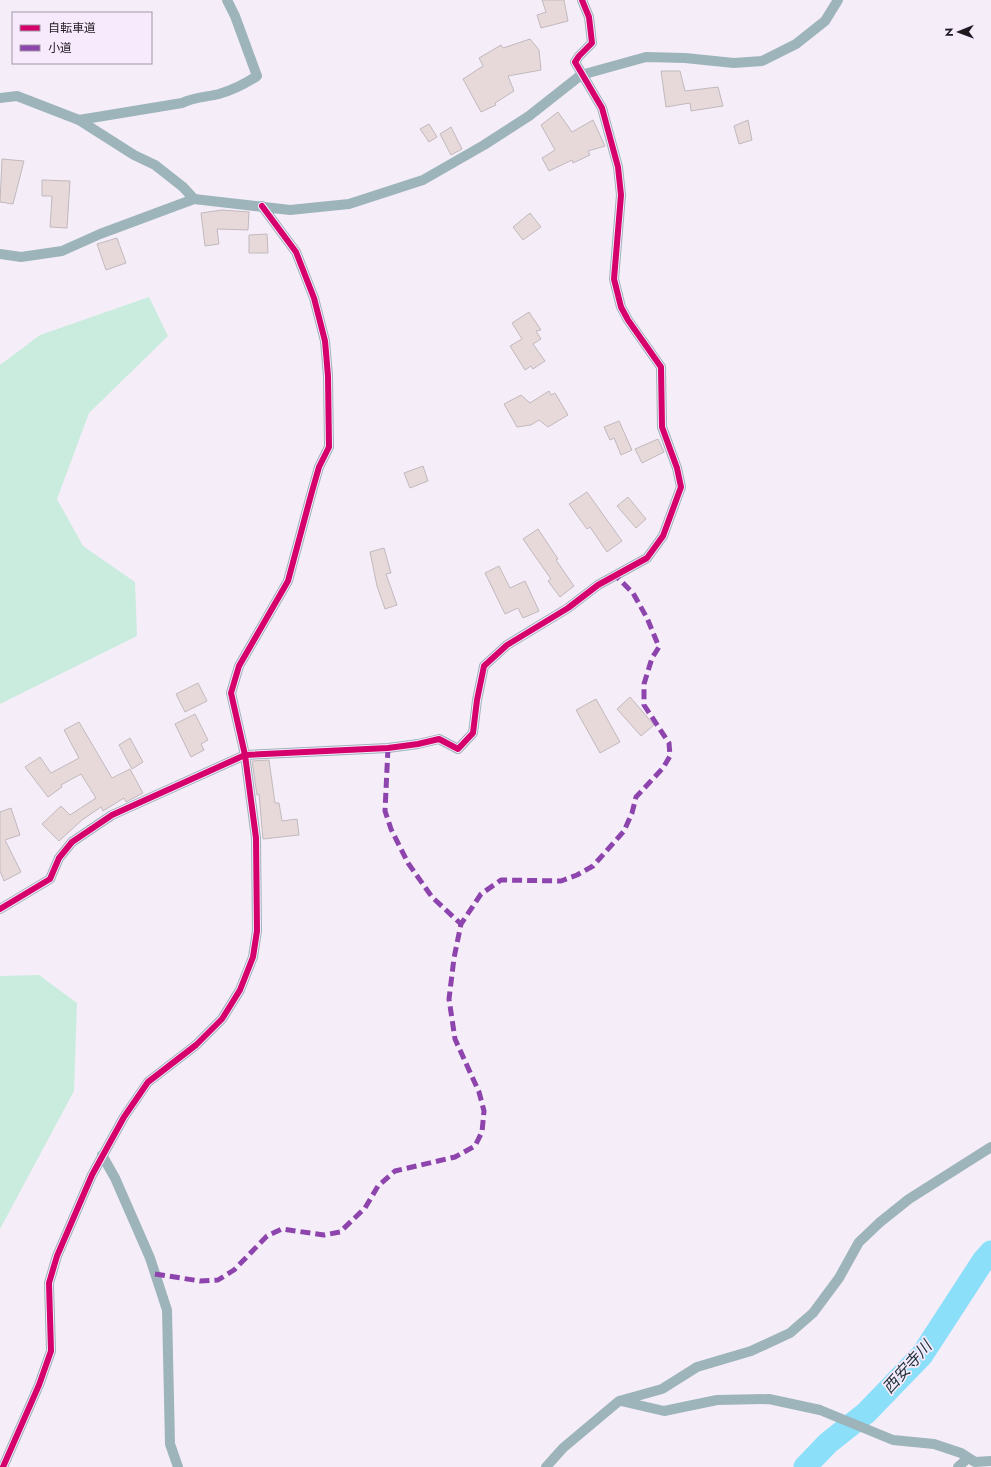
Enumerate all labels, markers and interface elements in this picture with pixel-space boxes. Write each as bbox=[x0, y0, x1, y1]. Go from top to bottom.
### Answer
legend bbox=[12, 12, 152, 64]
north arrow bbox=[939, 12, 979, 52]
text: 自転車道 bbox=[48, 19, 96, 37]
text: N bbox=[941, 28, 957, 37]
text: 小道 bbox=[48, 39, 72, 57]
water label: 西安寺川 bbox=[877, 1334, 938, 1398]

